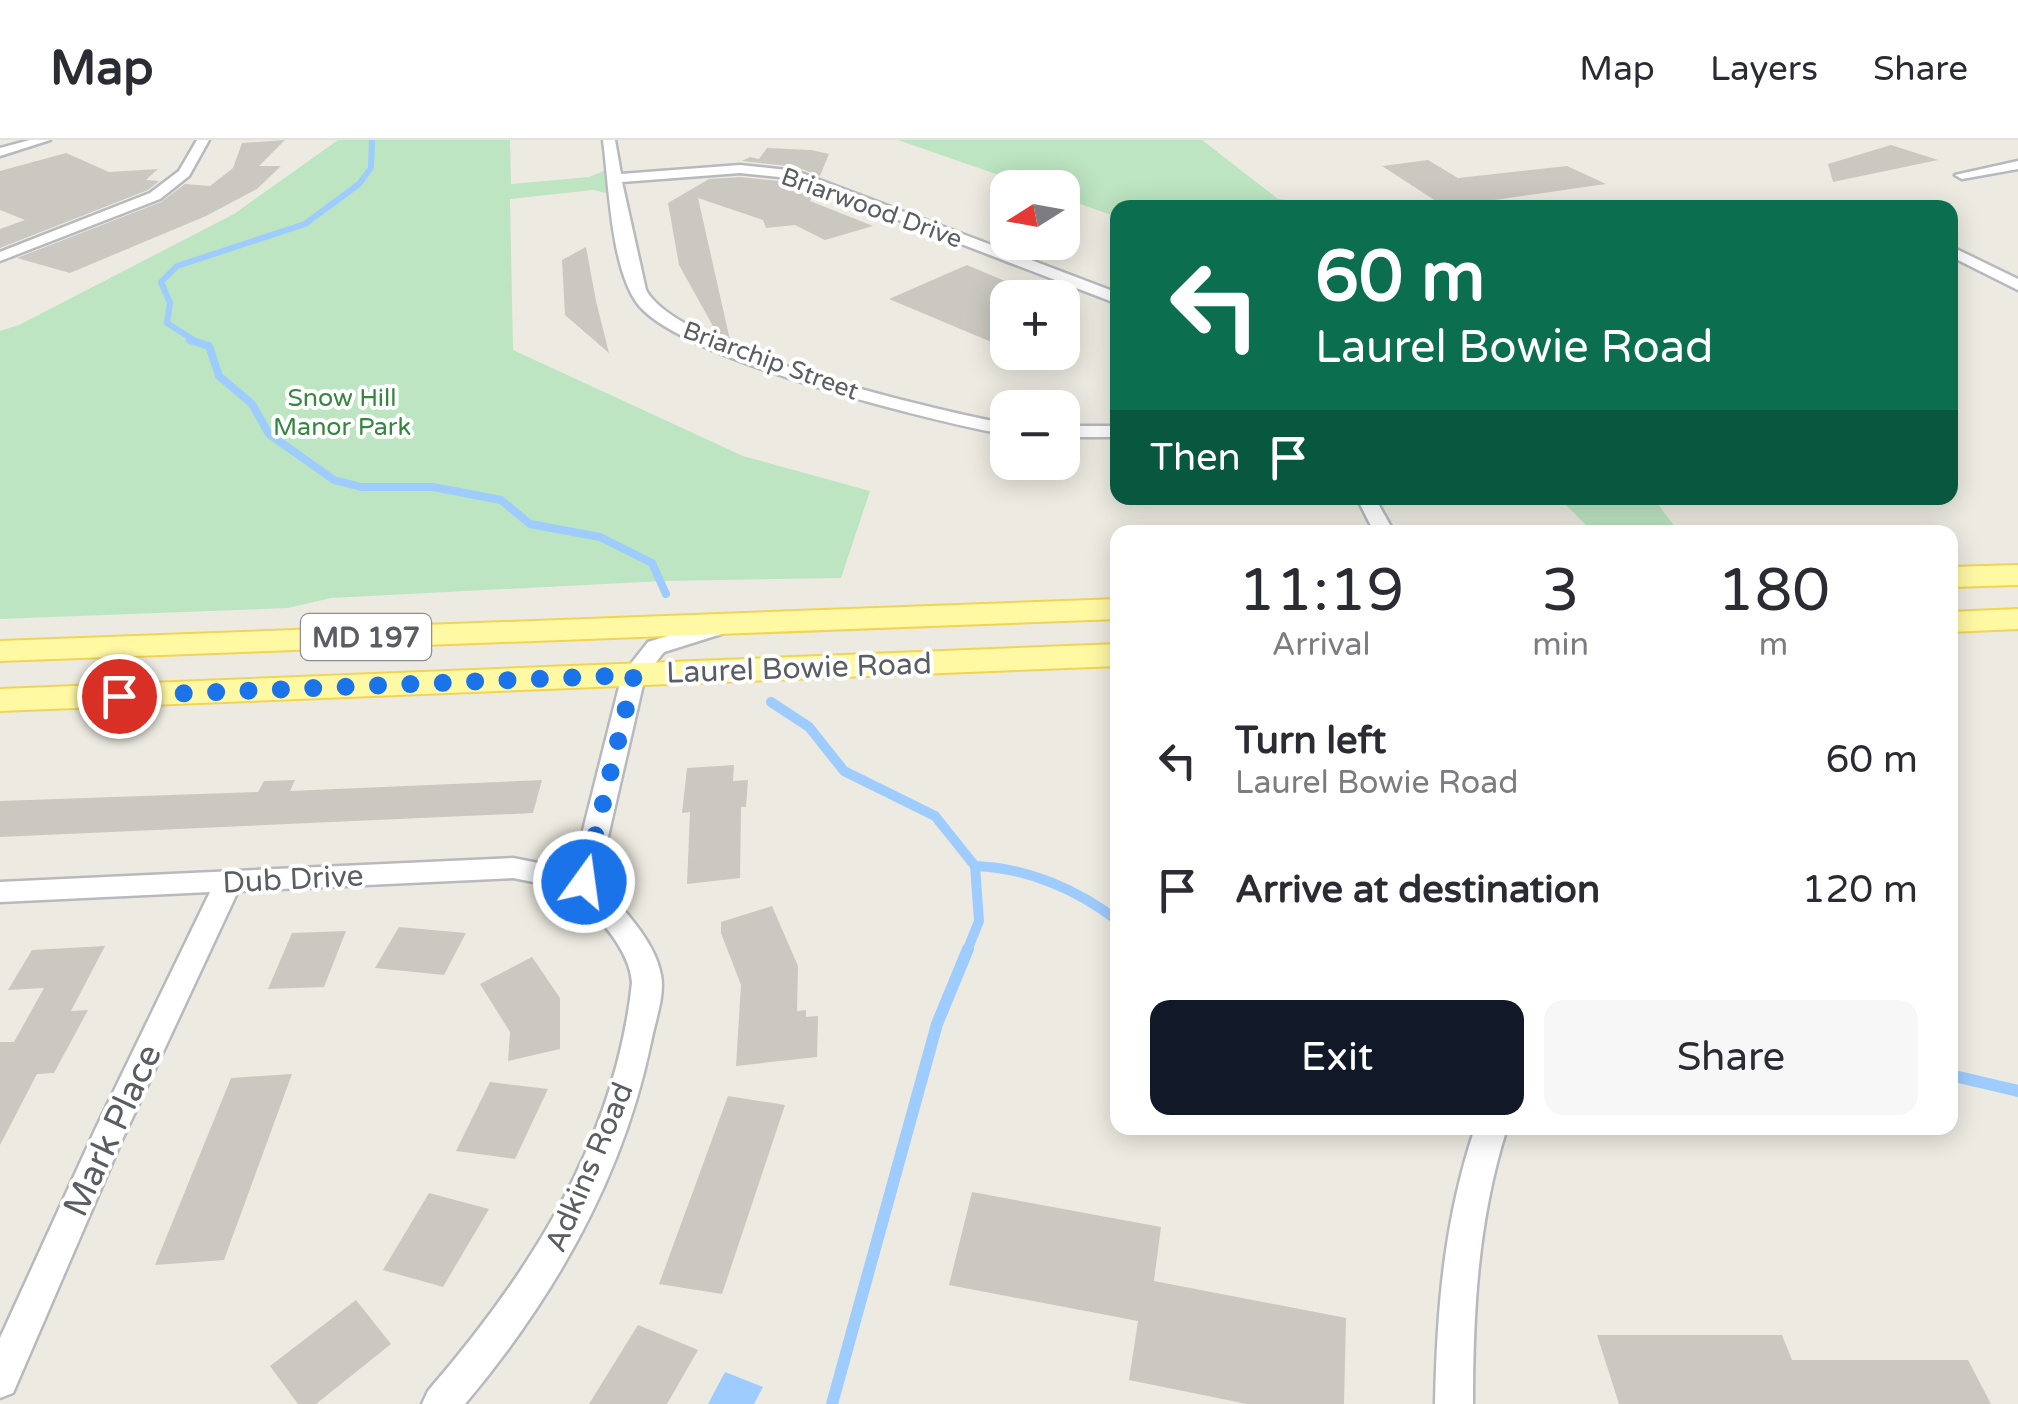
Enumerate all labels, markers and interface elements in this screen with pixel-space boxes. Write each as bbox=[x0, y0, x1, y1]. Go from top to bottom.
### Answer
text: Map bbox=[50, 40, 154, 98]
text: Map bbox=[1579, 48, 1655, 90]
text: Layers bbox=[1710, 48, 1818, 90]
text: Share bbox=[1873, 48, 1968, 90]
street label: Briarwood Drive bbox=[777, 161, 966, 255]
north arrow bbox=[990, 170, 1080, 260]
map controls bbox=[990, 170, 1080, 480]
text: 60 m bbox=[1315, 236, 1485, 320]
icon: left bbox=[1150, 240, 1280, 370]
button: + bbox=[990, 280, 1080, 370]
street label: Briarchip Street bbox=[679, 315, 863, 407]
text: Laurel Bowie Road bbox=[1315, 321, 1713, 375]
park label: Snow Hill Manor Park bbox=[273, 383, 411, 442]
button: − bbox=[990, 390, 1080, 480]
icon: arrive bbox=[1261, 430, 1316, 485]
text: Then bbox=[1150, 435, 1241, 481]
text: 11:19 bbox=[1238, 555, 1404, 627]
text: 3 bbox=[1542, 555, 1579, 627]
text: 180 bbox=[1717, 555, 1830, 627]
road number: MD 197 bbox=[301, 614, 431, 660]
text: Arrival bbox=[1272, 626, 1371, 664]
text: min bbox=[1532, 626, 1589, 664]
text: m bbox=[1759, 626, 1788, 664]
street label: Laurel Bowie Road bbox=[666, 645, 932, 692]
pin bbox=[77, 654, 162, 739]
icon: arrive bbox=[92, 669, 147, 724]
text: Turn left bbox=[1235, 718, 1386, 764]
icon: left bbox=[1150, 733, 1205, 788]
text: 60 m bbox=[1826, 737, 1918, 783]
text: Laurel Bowie Road bbox=[1235, 764, 1518, 802]
position arrow bbox=[532, 830, 636, 934]
street label: Dub Drive bbox=[222, 857, 364, 902]
icon: arrive bbox=[1150, 863, 1205, 918]
text: Arrive at destination bbox=[1235, 867, 1600, 913]
text: 120 m bbox=[1802, 867, 1918, 913]
button: Exit bbox=[1150, 1000, 1524, 1115]
button: Share bbox=[1544, 1000, 1918, 1115]
street label: Mark Place bbox=[55, 1038, 171, 1223]
street label: Adkins Road bbox=[537, 1077, 642, 1258]

